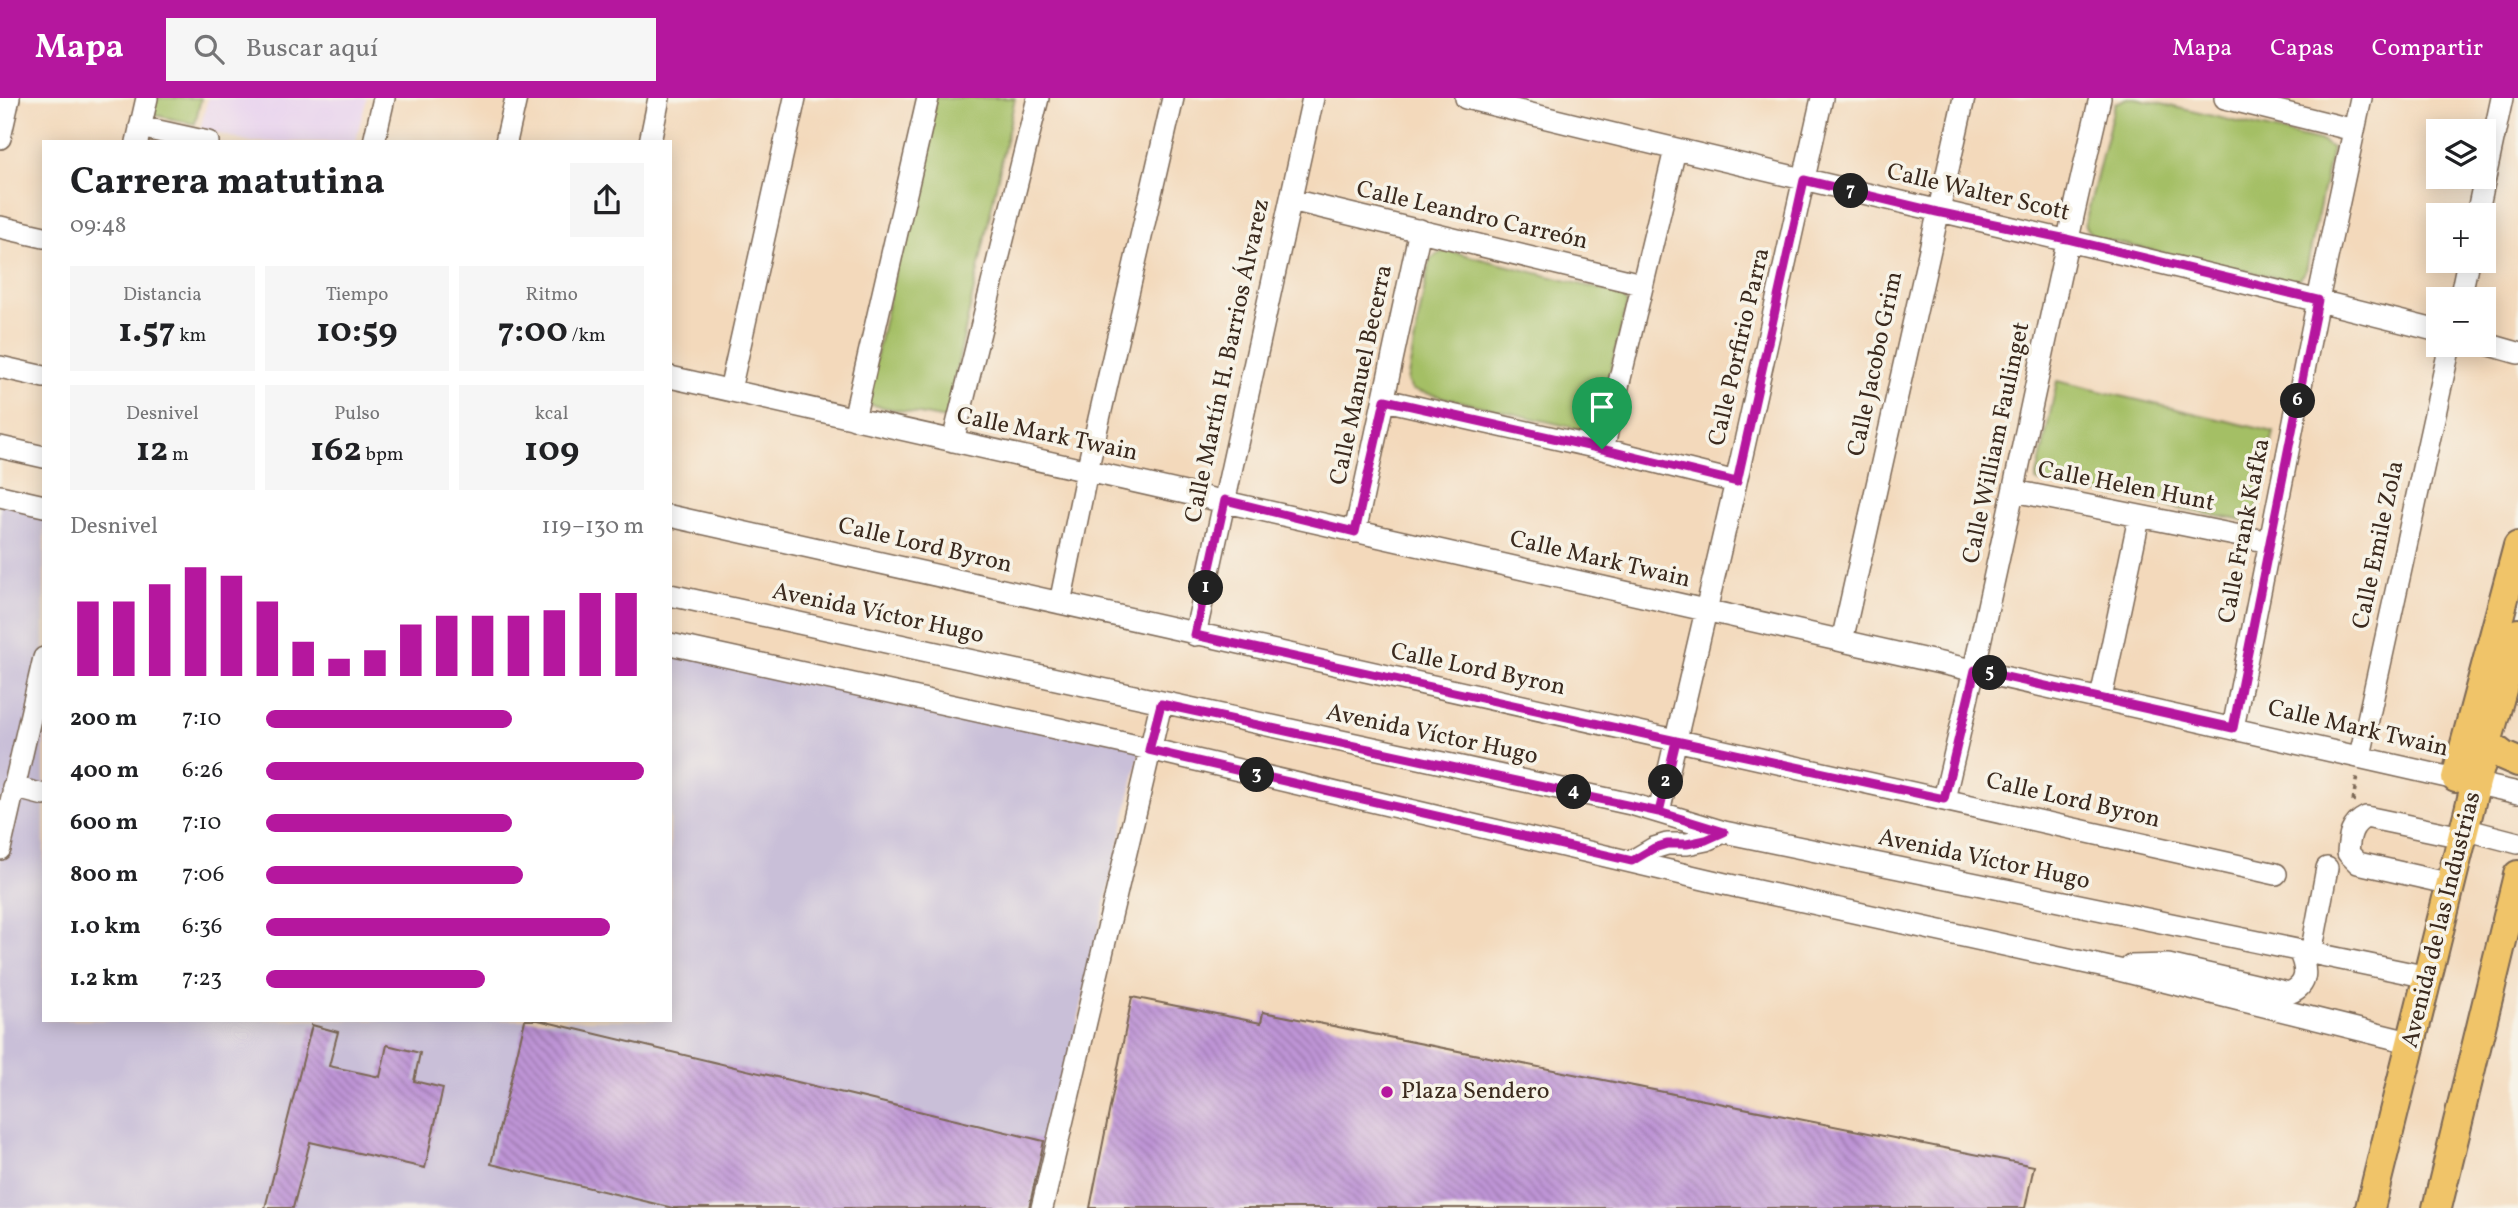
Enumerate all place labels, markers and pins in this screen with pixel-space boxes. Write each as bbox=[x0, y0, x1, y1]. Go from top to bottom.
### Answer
pin: 7 bbox=[1834, 174, 1868, 208]
pin bbox=[1572, 377, 1632, 449]
pin: 6 bbox=[2280, 384, 2316, 418]
pin: 1 bbox=[1188, 570, 1224, 606]
pin: 5 bbox=[1972, 656, 2008, 690]
pin: 3 bbox=[1240, 758, 1274, 792]
pin: 2 bbox=[1648, 764, 1684, 800]
pin: 4 bbox=[1556, 774, 1592, 810]
place label: Plaza Sendero bbox=[1401, 1075, 1550, 1109]
marker: Plaza Sendero bbox=[1379, 1084, 1395, 1100]

